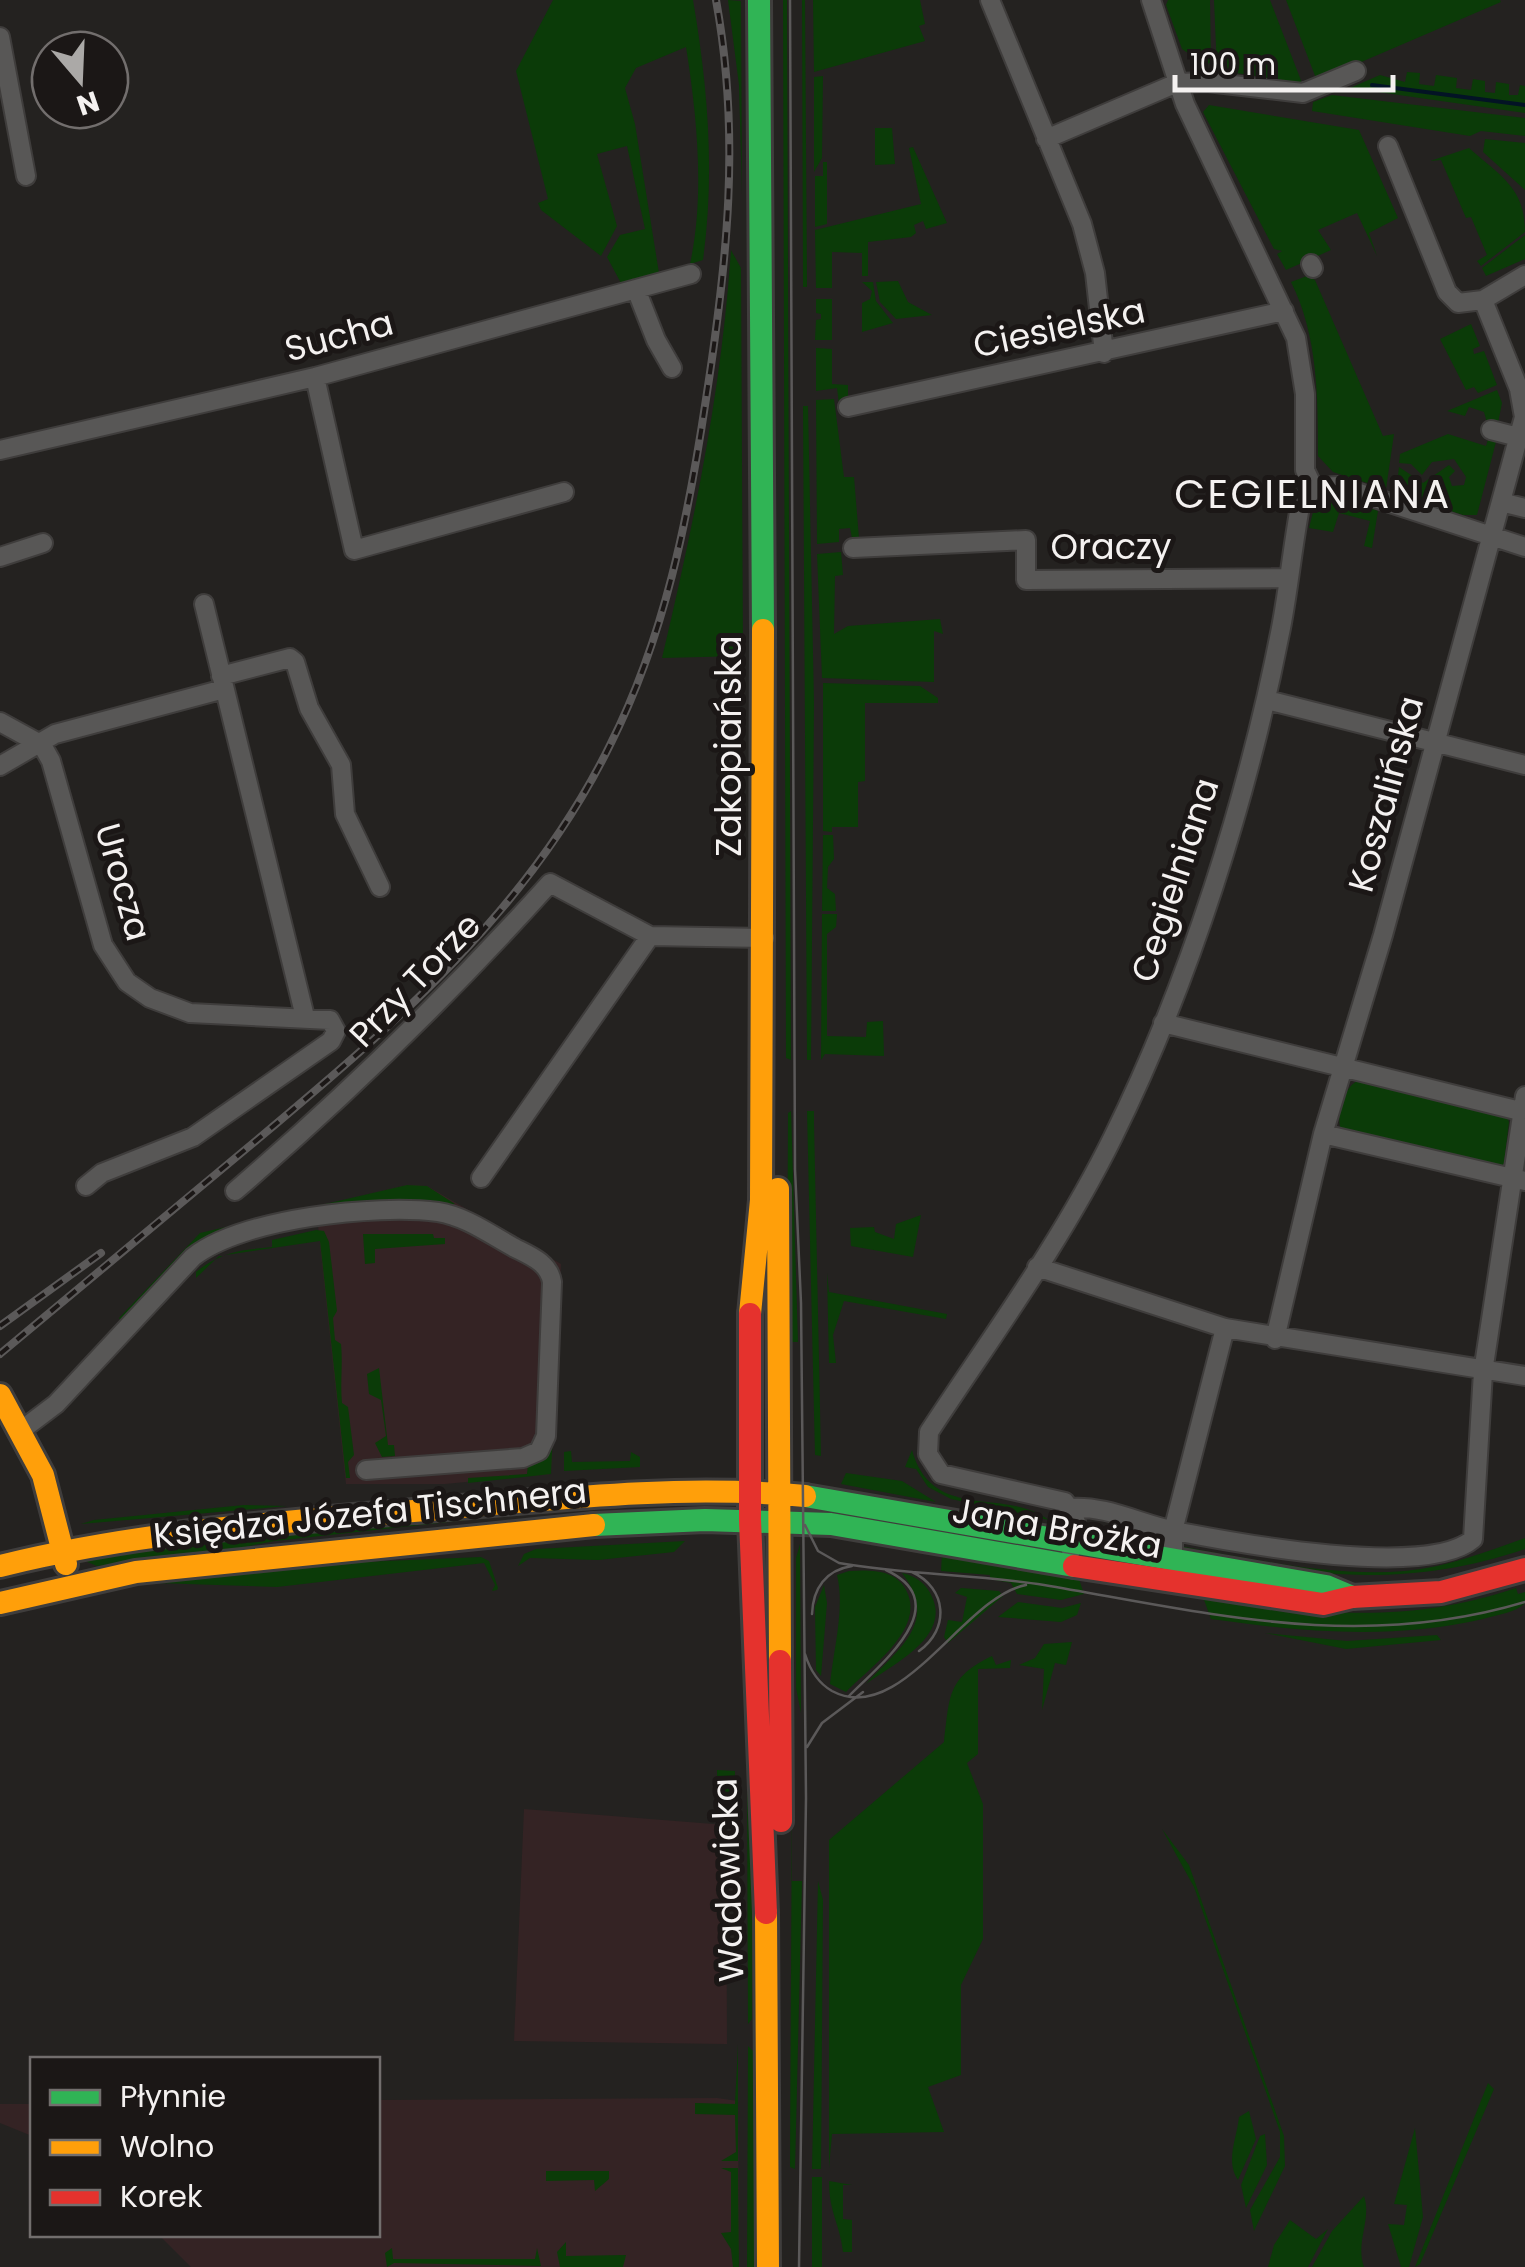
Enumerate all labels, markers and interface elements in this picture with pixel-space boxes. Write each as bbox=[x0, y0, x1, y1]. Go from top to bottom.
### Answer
north arrow bbox=[30, 30, 130, 130]
scale bar bbox=[1175, 30, 1392, 92]
text: 100 m bbox=[1190, 43, 1276, 86]
text: N bbox=[72, 81, 104, 125]
street label: Ciesielska bbox=[968, 285, 1149, 370]
street label: Sucha bbox=[279, 298, 398, 373]
district label: CEGIELNIANA bbox=[1174, 466, 1452, 522]
street label: Oraczy bbox=[1050, 522, 1172, 571]
street label: Zakopiańska bbox=[704, 635, 753, 857]
street label: Koszalińska bbox=[1336, 691, 1435, 897]
street label: Cegielniana bbox=[1118, 771, 1231, 988]
street label: Urocza bbox=[83, 817, 164, 946]
street label: Przy Torze bbox=[338, 901, 491, 1058]
street label: Księdza Józefa Tischnera bbox=[151, 1465, 589, 1560]
street label: Jana Brożka bbox=[948, 1485, 1166, 1570]
street label: Wadowicka bbox=[699, 1777, 756, 1983]
legend bbox=[30, 2057, 380, 2237]
text: Płynnie bbox=[120, 2075, 226, 2118]
text: Wolno bbox=[120, 2125, 214, 2168]
text: Korek bbox=[120, 2175, 203, 2218]

